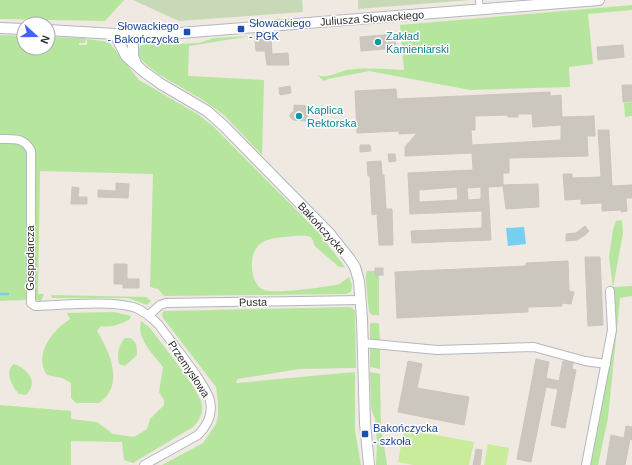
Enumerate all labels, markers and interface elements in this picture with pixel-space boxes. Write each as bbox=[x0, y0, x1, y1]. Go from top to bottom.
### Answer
street label: Juliusza Słowackiego bbox=[319, 8, 425, 28]
north arrow bbox=[16, 16, 56, 56]
place label: Słowackiego - PGK bbox=[249, 17, 311, 42]
place label: Słowackiego - Bakończycka bbox=[107, 20, 180, 45]
marker: Słowackiego - PGK bbox=[236, 24, 246, 34]
marker: Słowackiego - Bakończycka bbox=[182, 27, 192, 37]
place label: Zakład Kamieniarski bbox=[386, 30, 449, 55]
text: N bbox=[38, 34, 52, 45]
marker: Zakład Kamieniarski bbox=[373, 37, 383, 47]
place label: Kaplica Rektorska bbox=[307, 104, 357, 129]
marker: Kaplica Rektorska bbox=[294, 111, 304, 121]
street label: Bakończycka bbox=[296, 200, 349, 257]
street label: Gospodarcza bbox=[24, 224, 36, 291]
street label: Pusta bbox=[239, 296, 268, 308]
street label: Przemysłowa bbox=[166, 339, 213, 400]
place label: Bakończycka - szkoła bbox=[373, 422, 439, 447]
marker: Bakończycka - szkoła bbox=[360, 429, 370, 439]

